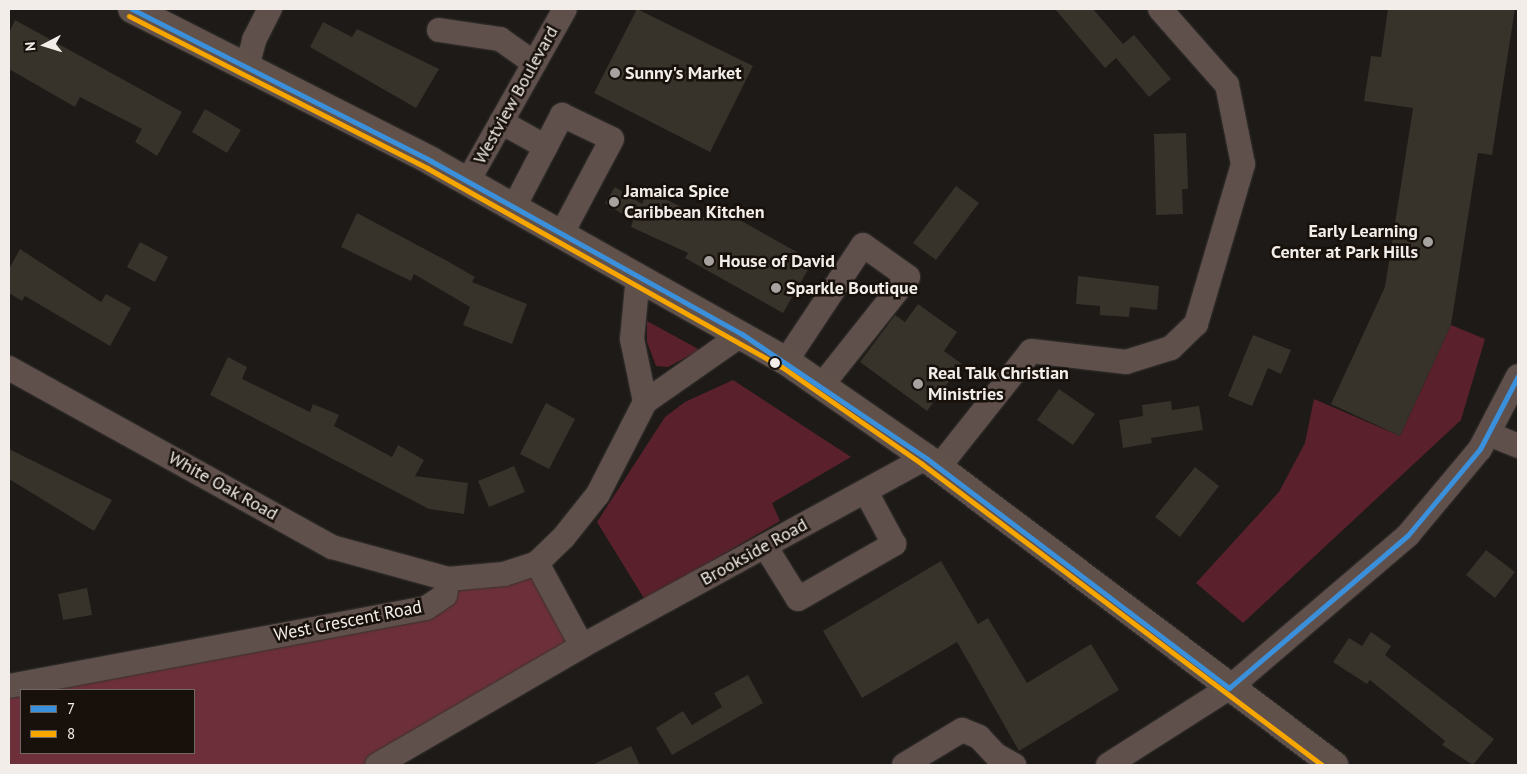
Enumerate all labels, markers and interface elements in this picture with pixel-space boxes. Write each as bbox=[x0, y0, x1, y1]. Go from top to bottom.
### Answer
north arrow bbox=[20, 20, 70, 70]
street label: Westview Boulevard bbox=[469, 22, 563, 168]
text: N bbox=[21, 41, 39, 52]
place label: Sunny's Market bbox=[625, 62, 742, 84]
marker: Sunny's Market bbox=[609, 67, 621, 79]
place label: Jamaica Spice Caribbean Kitchen bbox=[624, 181, 764, 223]
marker: Jamaica Spice Caribbean Kitchen bbox=[608, 196, 620, 208]
place label: Early Learning Center at Park Hills bbox=[1271, 221, 1418, 264]
marker: Early Learning Center at Park Hills bbox=[1422, 236, 1434, 248]
place label: House of David bbox=[719, 250, 835, 272]
marker: House of David bbox=[703, 255, 715, 267]
place label: Sparkle Boutique bbox=[786, 277, 918, 299]
marker: Sparkle Boutique bbox=[770, 282, 782, 294]
unlabelled marker bbox=[770, 358, 780, 368]
place label: Real Talk Christian Ministries bbox=[928, 363, 1070, 406]
marker: Real Talk Christian Ministries bbox=[912, 378, 924, 390]
street label: White Oak Road bbox=[164, 447, 282, 525]
street label: Brookside Road bbox=[697, 514, 811, 590]
street label: West Crescent Road bbox=[272, 596, 424, 646]
legend bbox=[20, 689, 195, 754]
text: 7 bbox=[67, 699, 75, 718]
text: 8 bbox=[67, 724, 75, 743]

